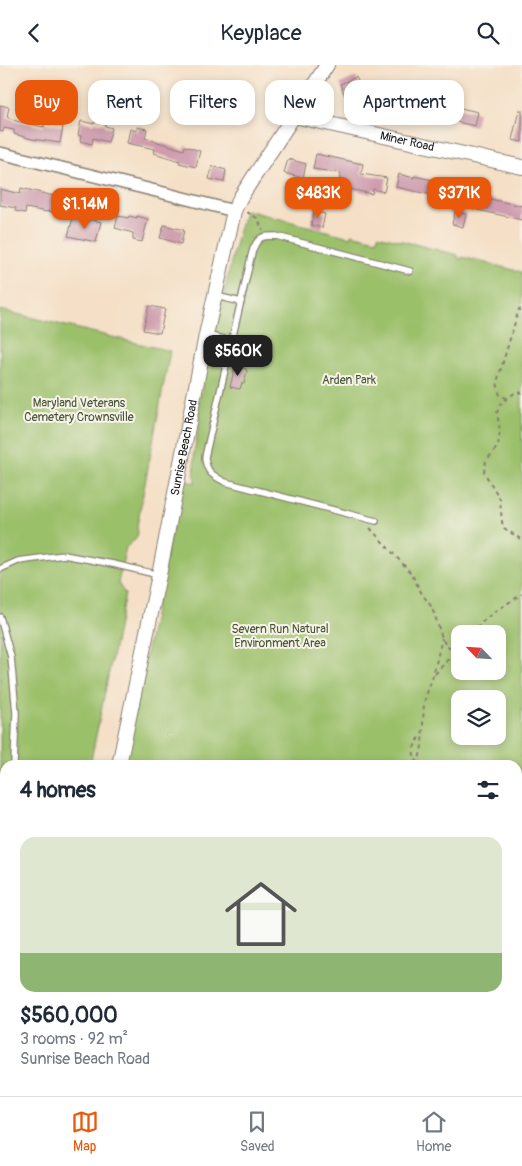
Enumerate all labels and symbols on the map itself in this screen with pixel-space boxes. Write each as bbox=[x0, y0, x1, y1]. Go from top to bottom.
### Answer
street label: Miner Road bbox=[379, 128, 436, 155]
pin: $483K bbox=[283, 177, 353, 219]
pin: $371K bbox=[424, 177, 494, 219]
pin: $1.14M bbox=[44, 187, 126, 230]
pin: $560K bbox=[203, 335, 273, 377]
park label: Arden Park bbox=[322, 373, 376, 388]
park label: Maryland Veterans Cemetery Crownsville bbox=[24, 396, 134, 425]
street label: Sunrise Beach Road bbox=[168, 398, 201, 497]
park label: Severn Run Natural Environment Area bbox=[231, 622, 329, 651]
north arrow bbox=[451, 625, 506, 680]

